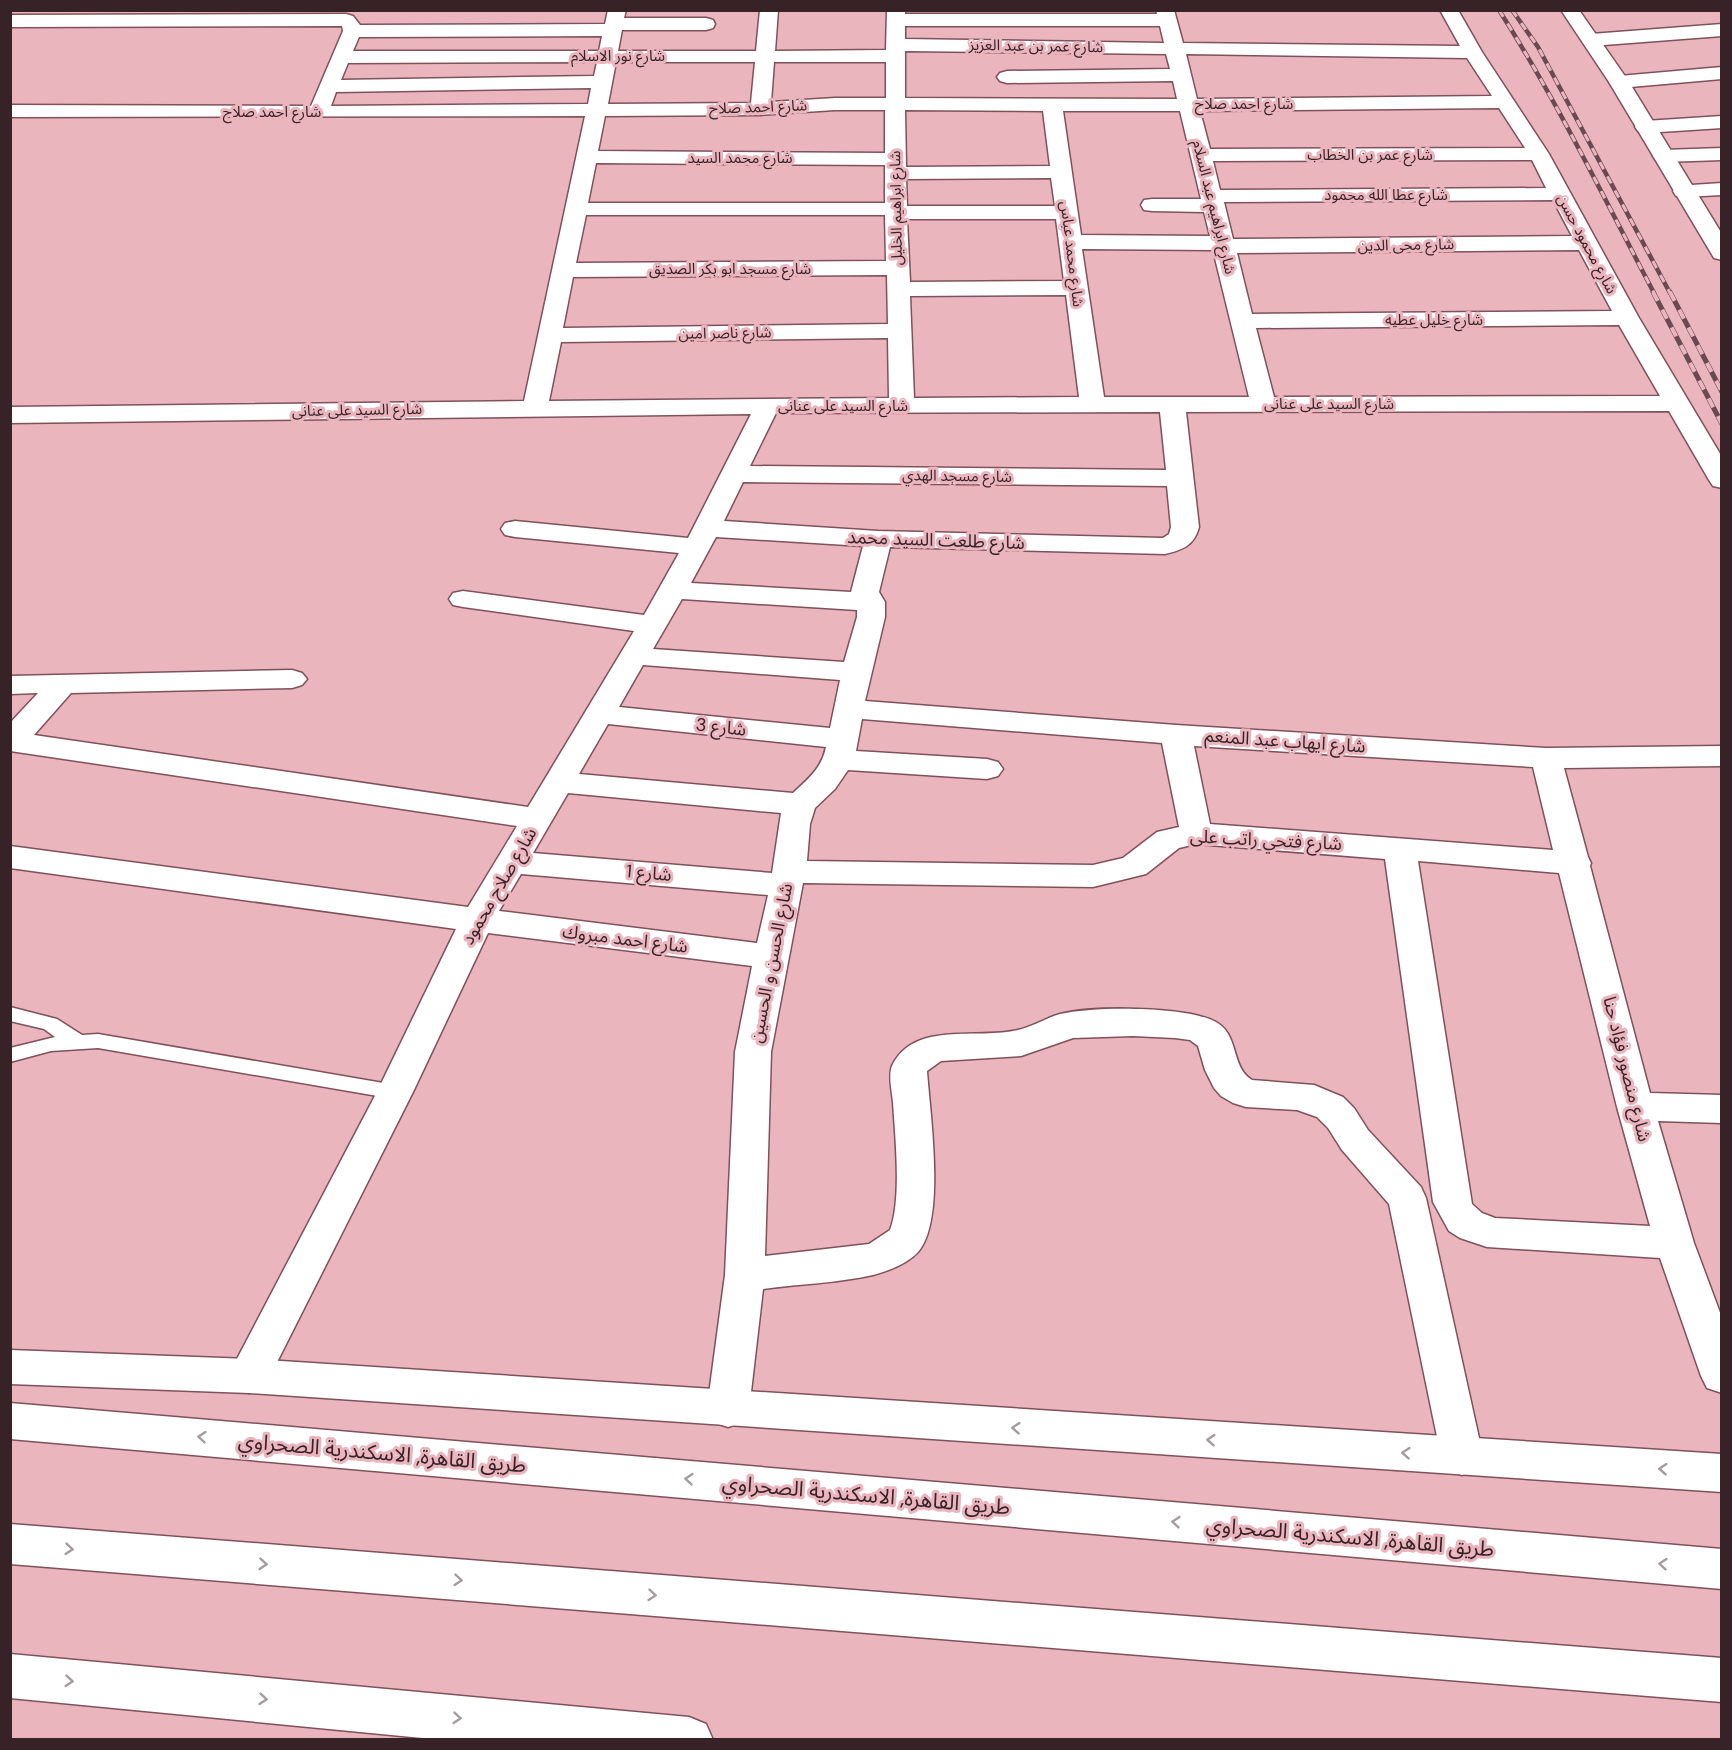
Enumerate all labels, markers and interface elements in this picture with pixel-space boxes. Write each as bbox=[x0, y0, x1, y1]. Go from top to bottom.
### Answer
street label: شارع عمر بن عبد العزيز bbox=[968, 35, 1104, 59]
street label: شارع نور الاسلام bbox=[571, 46, 665, 68]
street label: شارع احمد صلاح bbox=[1195, 94, 1293, 116]
street label: شارع احمد صلاح bbox=[708, 95, 808, 121]
street label: شارع احمد صلاح bbox=[223, 102, 321, 124]
street label: شارع ابراهيم عبد السلام bbox=[1186, 138, 1240, 277]
street label: شارع عمر بن الخطاب bbox=[1307, 145, 1433, 167]
street label: شارع محمد السيد bbox=[687, 148, 793, 170]
street label: شارع ابراهيم الخليل bbox=[885, 150, 909, 266]
street label: شارع عطا الله محمود bbox=[1324, 185, 1448, 207]
street label: شارع محمود حسن bbox=[1551, 191, 1622, 298]
street label: شارع محمد عباس bbox=[1054, 200, 1088, 309]
street label: شارع محى الدين bbox=[1358, 234, 1455, 258]
street label: شارع مسجد ابو بكر الصديق bbox=[649, 259, 811, 281]
street label: شارع خليل عطيه bbox=[1385, 310, 1483, 332]
street label: شارع ناصر امين bbox=[678, 322, 772, 346]
street label: شارع السيد على عنانى bbox=[1264, 394, 1394, 416]
street label: شارع السيد على عنانى bbox=[778, 396, 908, 418]
street label: شارع السيد على عنانى bbox=[292, 399, 423, 423]
street label: شارع مسجد الهدي bbox=[902, 465, 1012, 489]
street label: شارع طلعت السيد محمد bbox=[847, 525, 1025, 557]
street label: شارع 3 bbox=[694, 712, 747, 744]
street label: شارع ايهاب عبد المنعم bbox=[1204, 723, 1366, 761]
street label: شارع صلاح محمود bbox=[456, 823, 544, 950]
street label: شارع فتحي راتب على bbox=[1189, 824, 1343, 858]
street label: شارع 1 bbox=[625, 859, 673, 889]
street label: شارع الحسن و الحسين bbox=[744, 881, 800, 1045]
street label: شارع احمد مبروك bbox=[561, 919, 689, 961]
street label: شارع منصور فؤاد حنا bbox=[1595, 994, 1657, 1145]
one-way arrow bbox=[1012, 1421, 1021, 1434]
street label: طريق القاهرة, الاسكندرية الصحراوي bbox=[237, 1426, 527, 1481]
one-way arrow bbox=[197, 1431, 206, 1444]
one-way arrow bbox=[1207, 1434, 1216, 1447]
one-way arrow bbox=[1401, 1447, 1410, 1460]
one-way arrow bbox=[1659, 1463, 1668, 1476]
street label: طريق القاهرة, الاسكندرية الصحراوي bbox=[721, 1468, 1011, 1523]
one-way arrow bbox=[684, 1473, 693, 1486]
street label: طريق القاهرة, الاسكندرية الصحراوي bbox=[1205, 1510, 1495, 1565]
one-way arrow bbox=[1172, 1516, 1181, 1529]
one-way arrow bbox=[64, 1542, 73, 1555]
one-way arrow bbox=[259, 1557, 268, 1570]
one-way arrow bbox=[1659, 1558, 1668, 1571]
one-way arrow bbox=[453, 1573, 462, 1586]
one-way arrow bbox=[647, 1588, 657, 1601]
one-way arrow bbox=[64, 1674, 73, 1687]
one-way arrow bbox=[258, 1692, 267, 1705]
one-way arrow bbox=[452, 1711, 462, 1724]

